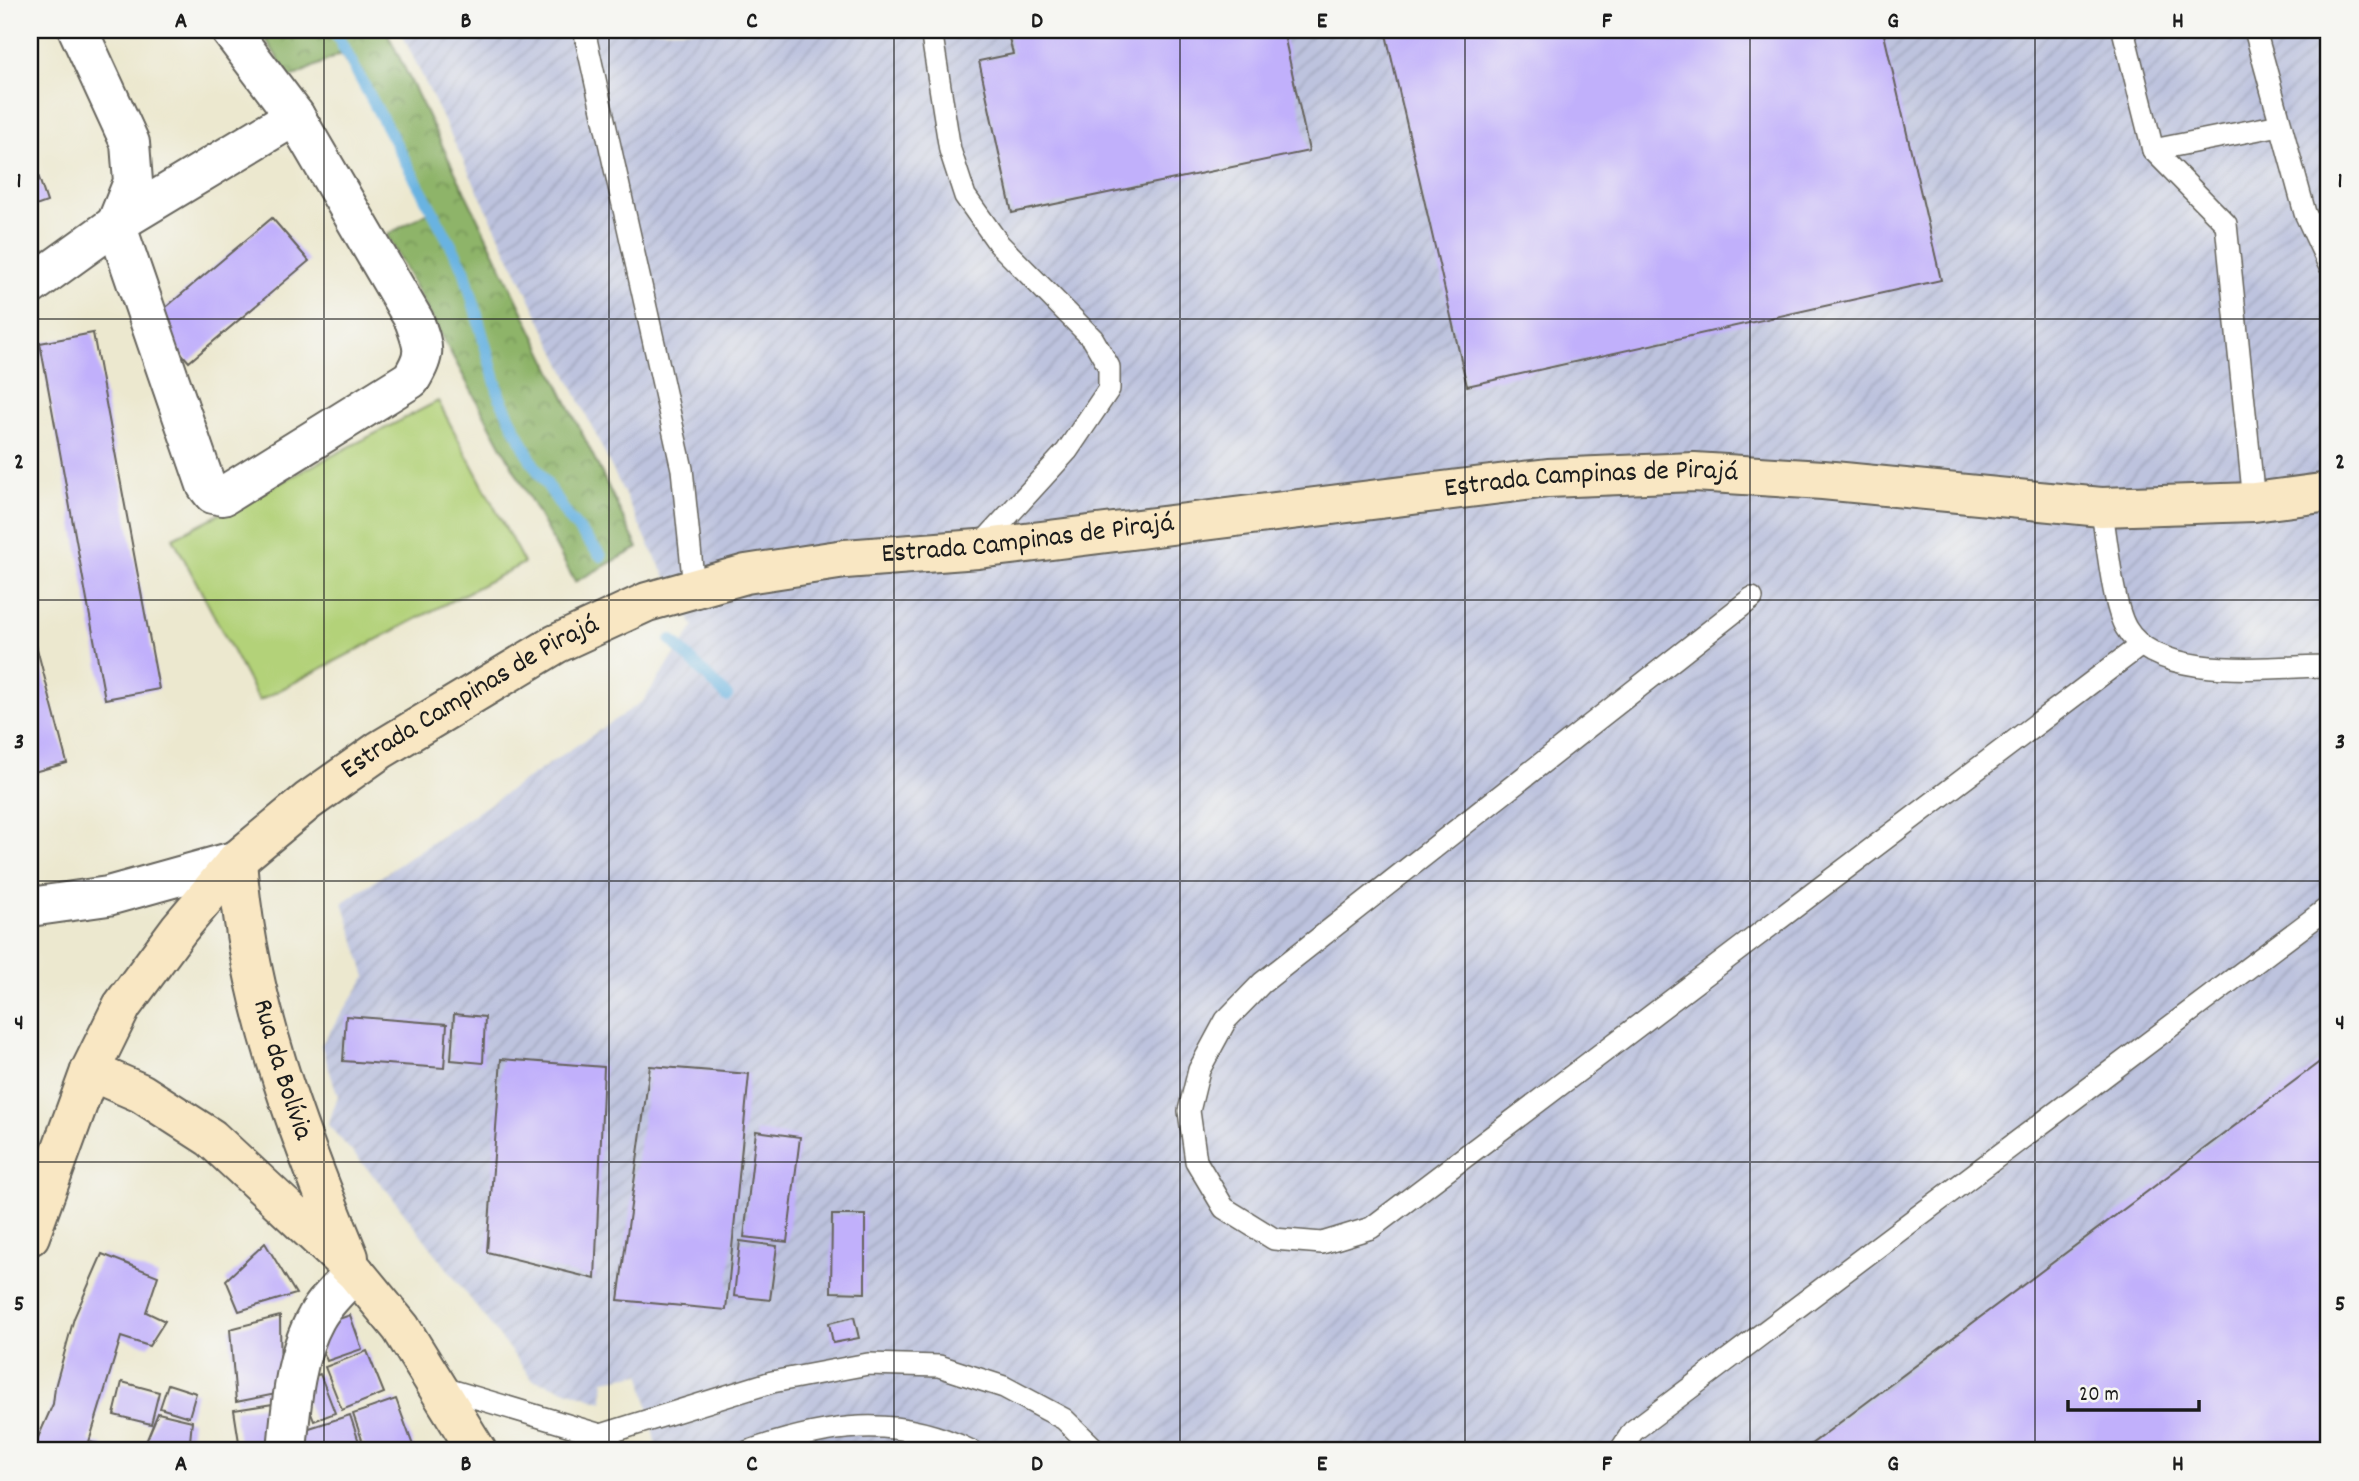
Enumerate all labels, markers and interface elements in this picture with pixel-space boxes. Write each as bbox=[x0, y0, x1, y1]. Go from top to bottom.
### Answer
text: A bbox=[175, 6, 187, 39]
text: B bbox=[461, 6, 472, 39]
text: C bbox=[746, 6, 758, 39]
text: D bbox=[1031, 6, 1043, 39]
text: E bbox=[1317, 6, 1328, 39]
text: F bbox=[1602, 6, 1613, 39]
text: G bbox=[1887, 6, 1899, 39]
text: H bbox=[2172, 6, 2184, 39]
text: 1 bbox=[16, 166, 22, 199]
text: 1 bbox=[2337, 166, 2343, 199]
text: 2 bbox=[14, 447, 24, 480]
text: 2 bbox=[2335, 447, 2345, 480]
street label: Estrada Campinas de Pirajá bbox=[1442, 452, 1739, 511]
street label: Estrada Campinas de Pirajá bbox=[880, 505, 1177, 576]
street label: Estrada Campinas de Pirajá bbox=[334, 606, 606, 791]
text: 3 bbox=[14, 727, 24, 760]
text: 3 bbox=[2335, 727, 2345, 760]
street label: Rua da Bolívia bbox=[240, 995, 322, 1147]
text: 4 bbox=[14, 1008, 24, 1041]
text: 4 bbox=[2335, 1008, 2345, 1041]
text: 5 bbox=[14, 1289, 24, 1322]
text: 5 bbox=[2335, 1289, 2345, 1322]
scale bar bbox=[2068, 1369, 2200, 1413]
text: 20 m bbox=[2079, 1381, 2119, 1411]
text: A bbox=[175, 1449, 187, 1481]
text: B bbox=[461, 1449, 472, 1481]
text: C bbox=[746, 1449, 758, 1481]
text: D bbox=[1031, 1449, 1043, 1481]
text: E bbox=[1317, 1449, 1328, 1481]
text: F bbox=[1602, 1449, 1613, 1481]
text: G bbox=[1887, 1449, 1899, 1481]
text: H bbox=[2172, 1449, 2184, 1481]

